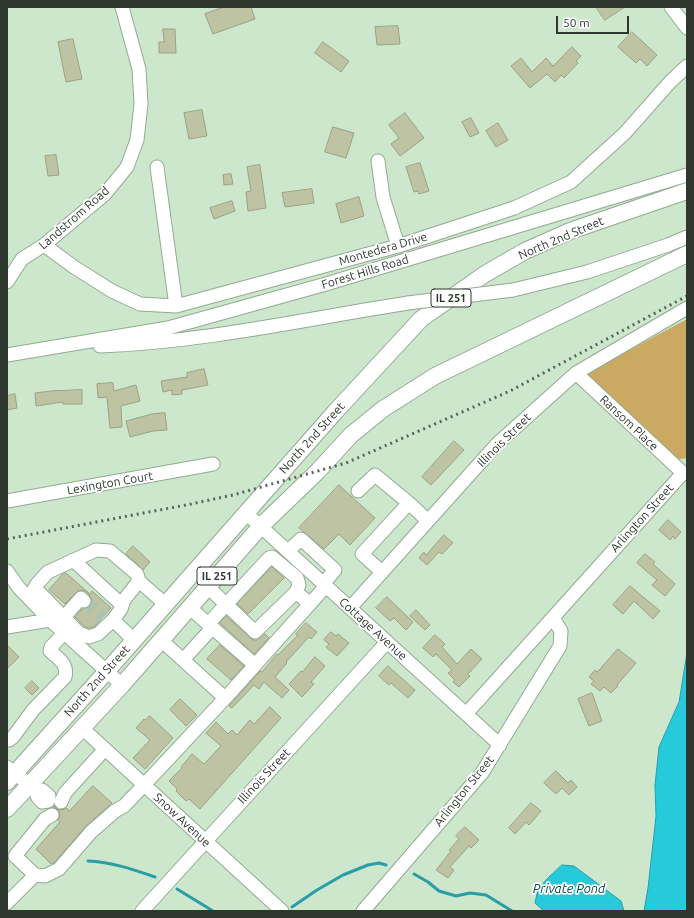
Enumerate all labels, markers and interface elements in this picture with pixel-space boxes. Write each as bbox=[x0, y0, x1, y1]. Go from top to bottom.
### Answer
scale bar bbox=[558, 8, 631, 34]
text: 50 m bbox=[563, 16, 590, 29]
street label: Landstrom Road bbox=[36, 184, 112, 252]
street label: North 2nd Street bbox=[516, 214, 606, 262]
street label: Montedera Drive bbox=[337, 230, 429, 268]
street label: Forest Hills Road bbox=[320, 252, 410, 292]
road number: IL 251 bbox=[431, 289, 471, 307]
street label: Ransom Place bbox=[597, 392, 661, 454]
street label: North 2nd Street bbox=[276, 399, 348, 477]
street label: Illinois Street bbox=[474, 410, 534, 470]
street label: Lexington Court bbox=[66, 468, 154, 498]
street label: Arlington Street bbox=[608, 481, 676, 555]
road number: IL 251 bbox=[197, 567, 237, 585]
street label: Cottage Avenue bbox=[336, 595, 410, 663]
street label: North 2nd Street bbox=[61, 642, 133, 720]
street label: Illinois Street bbox=[235, 745, 293, 807]
street label: Arlington Street bbox=[431, 753, 497, 829]
street label: Snow Avenue bbox=[151, 790, 213, 850]
water label: Private Pond bbox=[533, 881, 605, 897]

